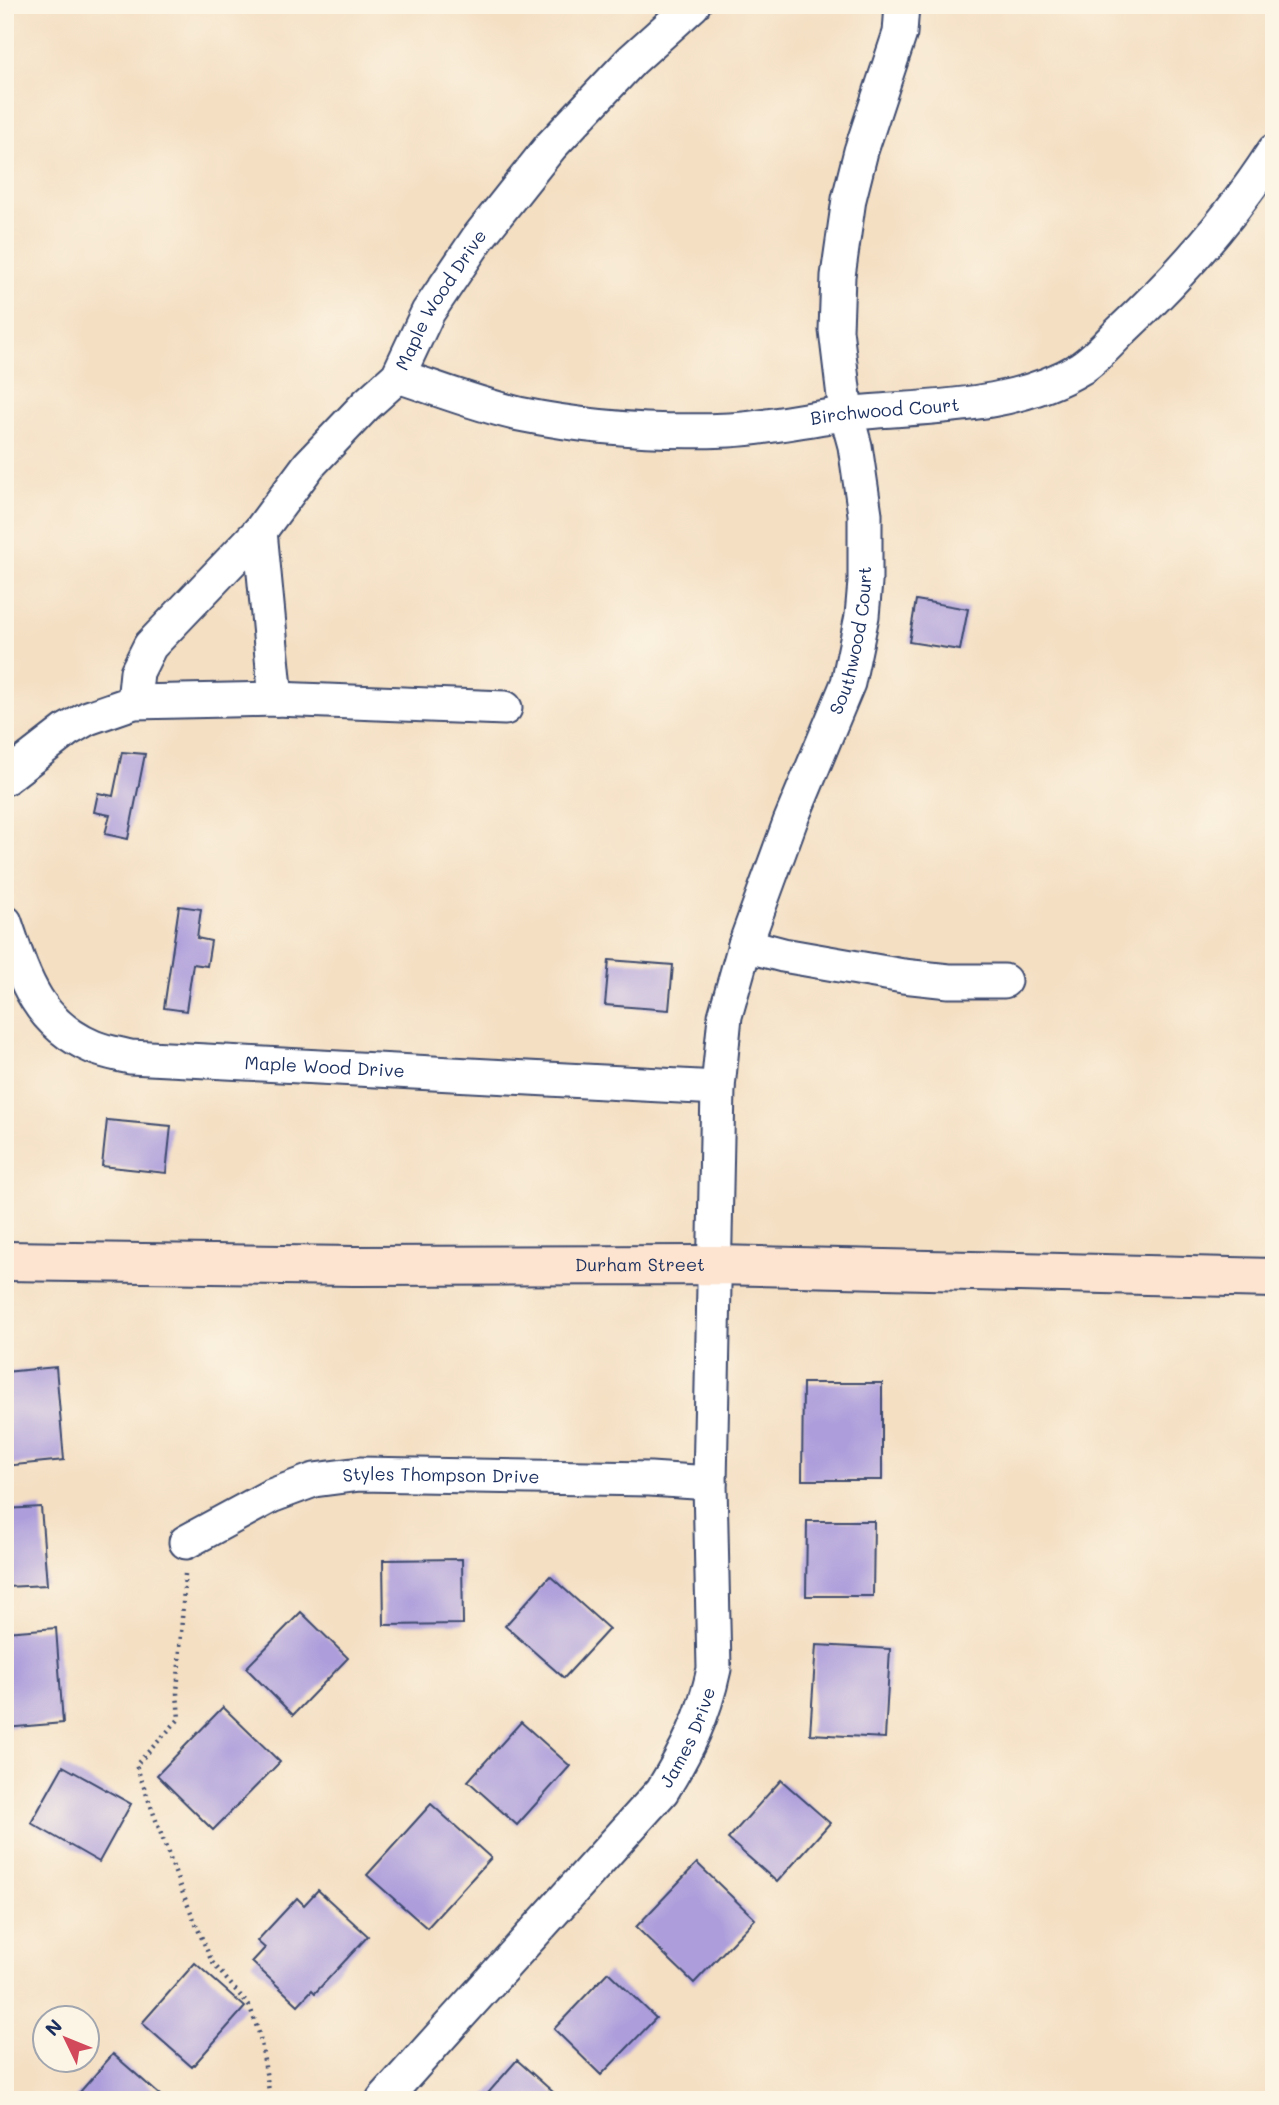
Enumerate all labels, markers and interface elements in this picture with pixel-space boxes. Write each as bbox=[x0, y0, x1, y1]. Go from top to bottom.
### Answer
street label: Maple Wood Drive bbox=[389, 224, 491, 374]
street label: Birchwood Court bbox=[808, 392, 960, 430]
street label: Southwood Court bbox=[823, 566, 876, 718]
street label: Maple Wood Drive bbox=[244, 1050, 405, 1082]
street label: Durham Street bbox=[575, 1252, 705, 1276]
street label: Styles Thompson Drive bbox=[341, 1461, 540, 1488]
street label: James Drive bbox=[654, 1684, 720, 1792]
north arrow bbox=[32, 2004, 102, 2074]
text: N bbox=[39, 2013, 67, 2041]

